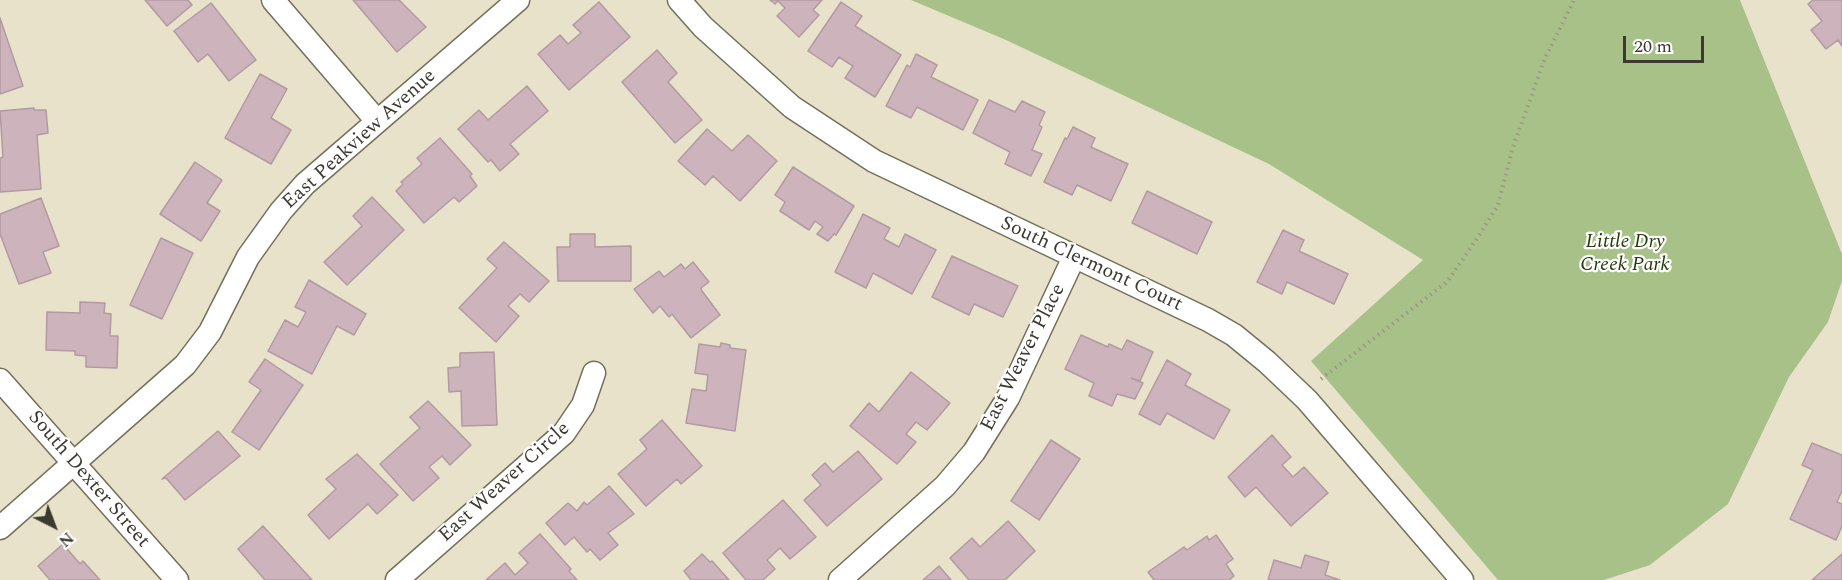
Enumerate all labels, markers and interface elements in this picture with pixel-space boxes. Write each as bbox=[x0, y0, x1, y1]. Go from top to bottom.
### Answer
scale bar bbox=[1626, 24, 1707, 62]
text: 20 m bbox=[1634, 33, 1672, 60]
street label: East Peakview Avenue bbox=[278, 65, 442, 215]
street label: South Clermont Court bbox=[996, 212, 1186, 318]
park label: Little Dry Creek Park bbox=[1580, 231, 1670, 278]
street label: East Weaver Place bbox=[977, 280, 1071, 436]
street label: South Dexter Street bbox=[22, 407, 154, 553]
street label: East Weaver Circle bbox=[434, 418, 576, 548]
north arrow bbox=[24, 496, 84, 556]
text: N bbox=[53, 526, 79, 553]

